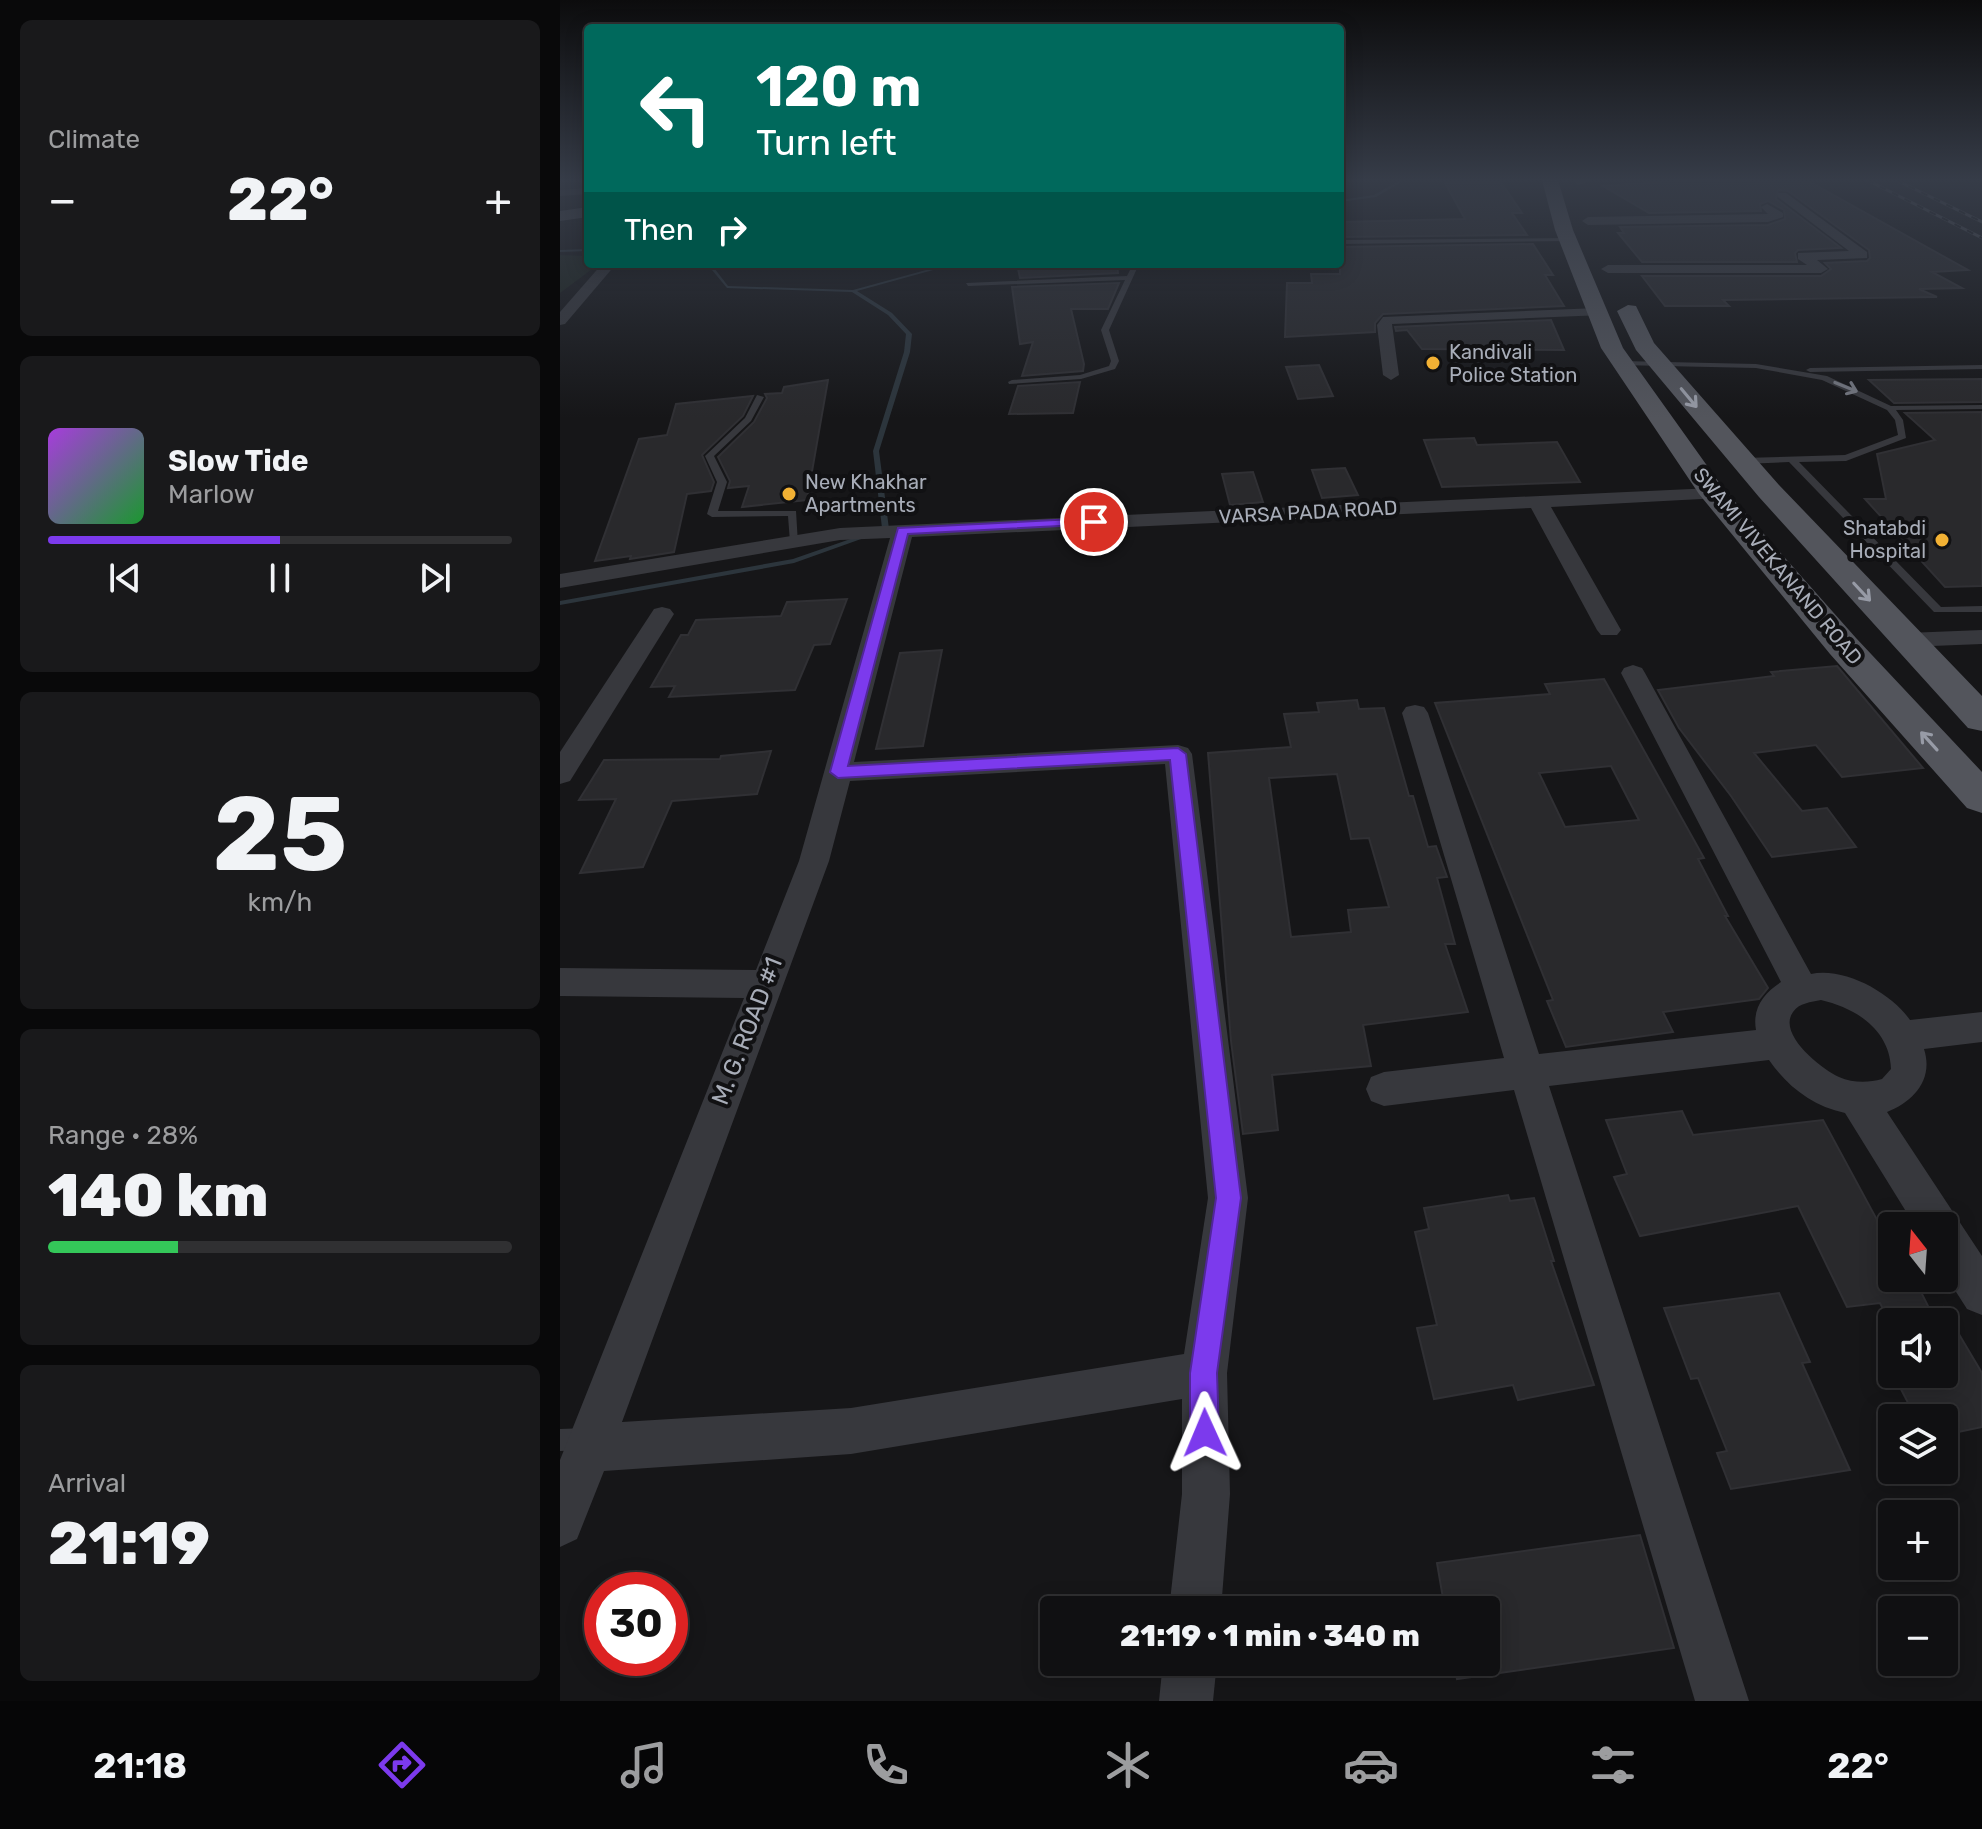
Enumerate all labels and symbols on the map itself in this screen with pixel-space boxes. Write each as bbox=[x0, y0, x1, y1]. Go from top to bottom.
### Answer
place label: Kandivali Police Station bbox=[1449, 340, 1578, 387]
marker: Kandivali Police Station bbox=[1424, 354, 1442, 372]
one-way arrow bbox=[1833, 381, 1858, 395]
one-way arrow bbox=[1680, 387, 1698, 407]
street label: SWAMI VIVEKANAND ROAD bbox=[1689, 463, 1867, 669]
place label: New Khakhar Apartments bbox=[805, 470, 927, 517]
marker: New Khakhar Apartments bbox=[780, 485, 798, 503]
pin bbox=[1060, 488, 1128, 556]
street label: VARSA PADA ROAD bbox=[1218, 495, 1398, 529]
place label: Shatabdi Hospital bbox=[1843, 516, 1926, 563]
marker: Shatabdi Hospital bbox=[1933, 531, 1951, 549]
one-way arrow bbox=[1853, 582, 1872, 602]
one-way arrow bbox=[1921, 731, 1939, 751]
street label: M. G. ROAD #1 bbox=[706, 953, 788, 1109]
north arrow bbox=[1878, 1212, 1958, 1292]
position arrow bbox=[1163, 1391, 1247, 1475]
speed limit sign: 30 bbox=[584, 1572, 688, 1676]

